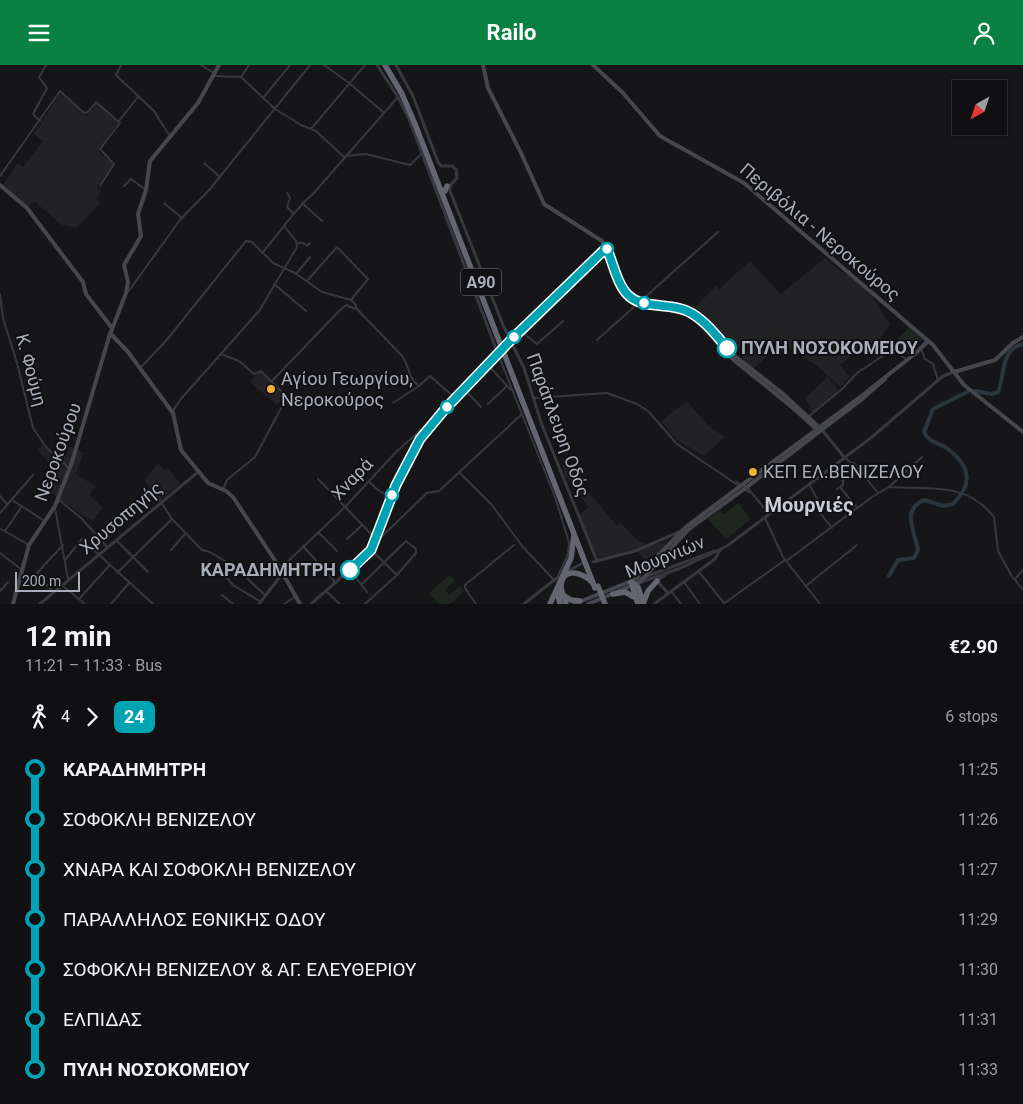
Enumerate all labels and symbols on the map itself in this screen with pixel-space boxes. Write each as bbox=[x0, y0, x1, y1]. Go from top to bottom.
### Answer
north arrow bbox=[952, 80, 1008, 135]
street label: Περιβόλια - Νεροκούρος bbox=[736, 158, 905, 305]
unlabelled marker bbox=[600, 242, 614, 256]
road number: Α90 bbox=[461, 268, 501, 295]
unlabelled marker bbox=[637, 296, 651, 310]
unlabelled marker bbox=[507, 330, 521, 344]
street label: Κ. Φούμη bbox=[12, 331, 51, 408]
place label: ΠΥΛΗ ΝΟΣΟΚΟΜΕΙΟΥ bbox=[741, 337, 919, 358]
marker: ΠΥΛΗ ΝΟΣΟΚΟΜΕΙΟΥ bbox=[717, 338, 737, 358]
street label: Παράπλευρη Οδός bbox=[523, 350, 594, 499]
place label: Αγίου Γεωργίου, Νεροκούρος bbox=[281, 368, 413, 410]
marker: Αγίου Γεωργίου, Νεροκούρος bbox=[265, 383, 277, 395]
street label: Νεροκούρου bbox=[30, 400, 85, 504]
unlabelled marker bbox=[440, 400, 454, 414]
street label: Χναρά bbox=[327, 453, 377, 504]
place label: ΚΕΠ ΕΛ.ΒΕΝΙΖΕΛΟΥ bbox=[763, 461, 924, 482]
marker: ΚΕΠ ΕΛ.ΒΕΝΙΖΕΛΟΥ bbox=[747, 466, 759, 478]
street label: Χρυσοπηγής bbox=[75, 477, 166, 558]
unlabelled marker bbox=[385, 488, 399, 502]
district label: Μουρνιές bbox=[764, 493, 854, 517]
street label: Μουρνιών bbox=[622, 531, 708, 582]
place label: ΚΑΡΑΔΗΜΗΤΡΗ bbox=[200, 559, 336, 580]
marker: ΚΑΡΑΔΗΜΗΤΡΗ bbox=[340, 560, 360, 580]
scale bar bbox=[15, 569, 80, 592]

